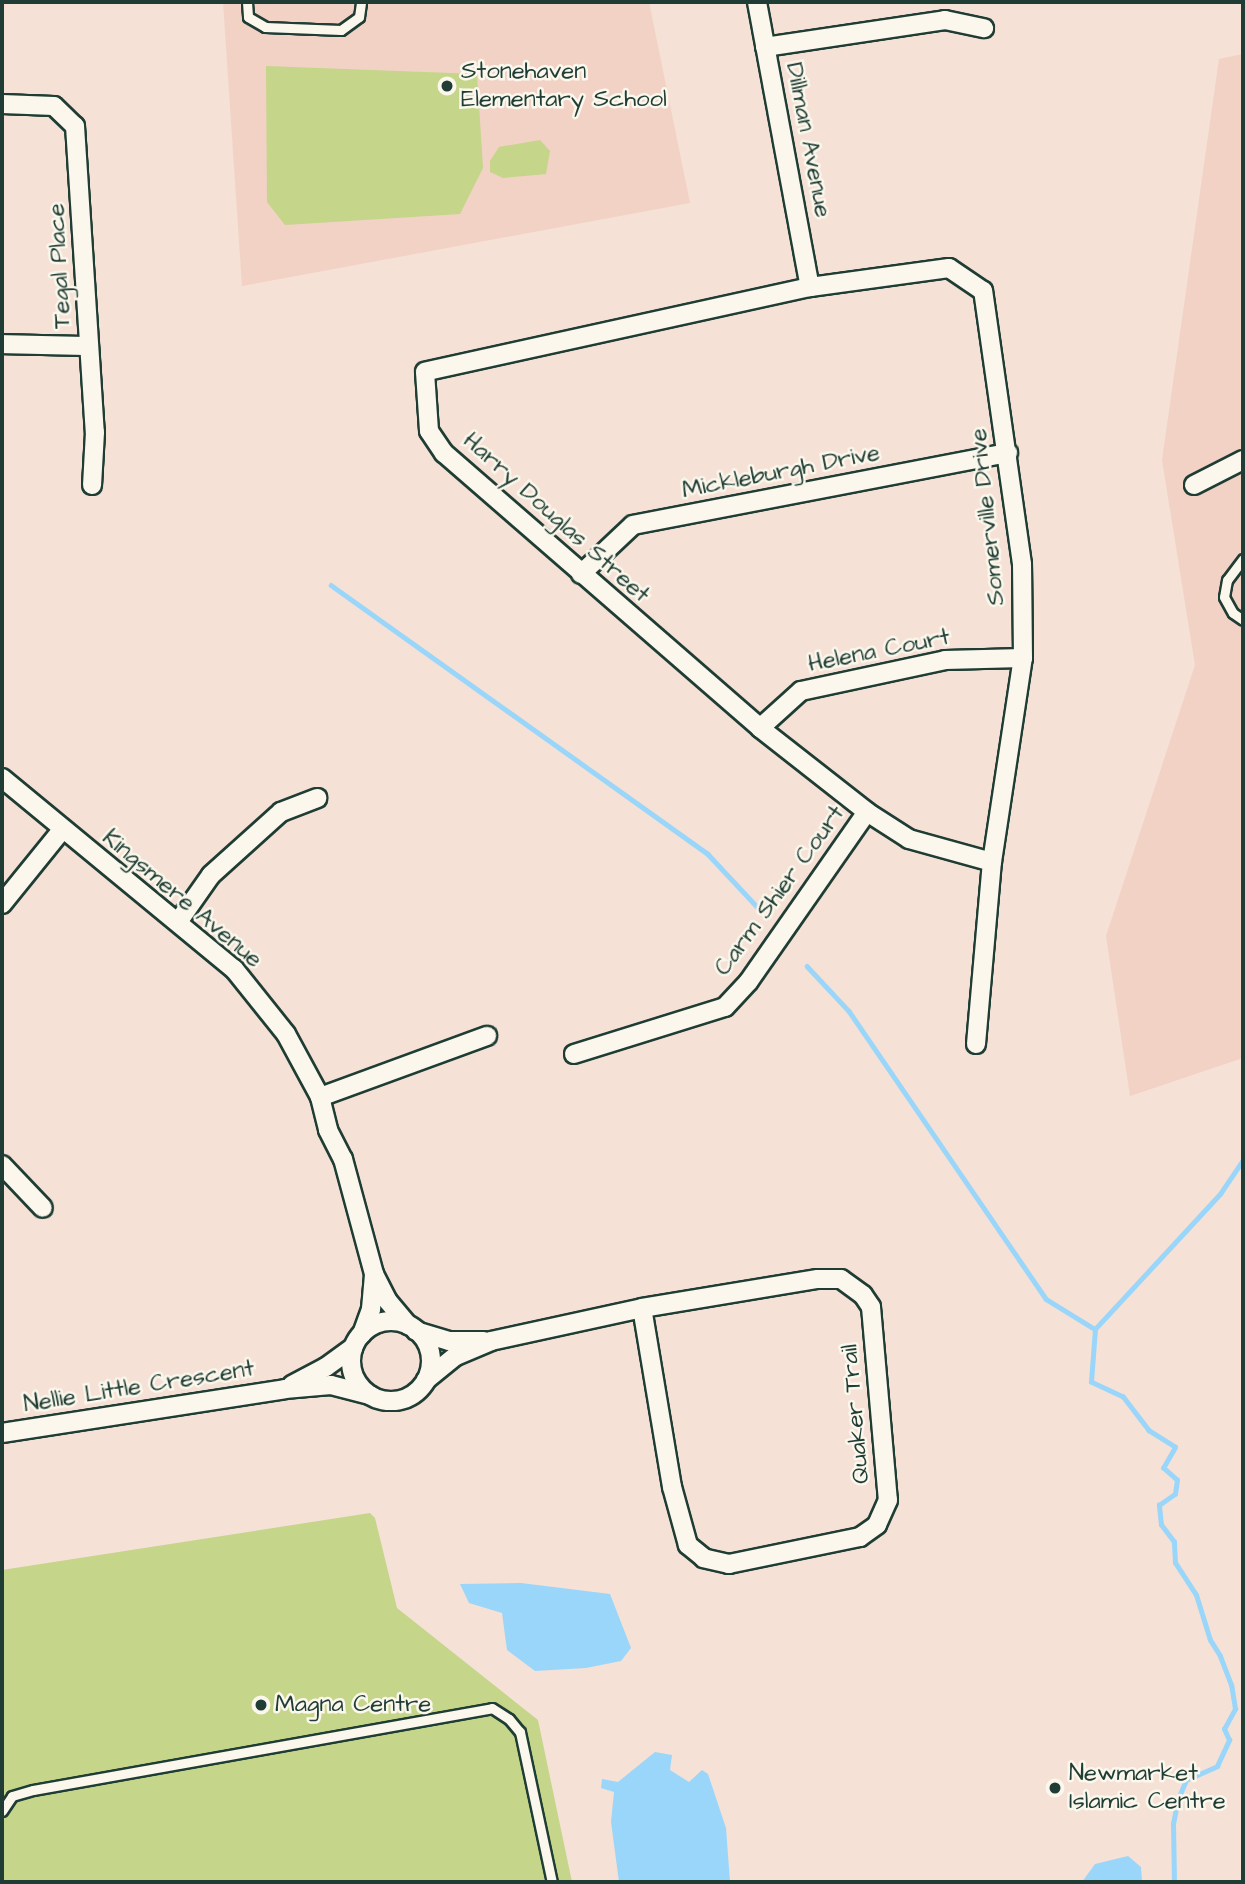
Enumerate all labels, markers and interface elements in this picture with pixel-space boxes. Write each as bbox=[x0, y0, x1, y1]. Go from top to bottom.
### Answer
place label: Stonehaven Elementary School bbox=[461, 58, 667, 114]
street label: Dillman Avenue bbox=[779, 60, 837, 220]
marker: Stonehaven Elementary School bbox=[439, 78, 455, 94]
street label: Tegal Place bbox=[42, 203, 78, 329]
street label: Harry Douglas Street bbox=[457, 427, 655, 609]
street label: Somerville Drive bbox=[964, 427, 1012, 607]
street label: Mickleburgh Drive bbox=[680, 439, 882, 505]
street label: Helena Court bbox=[806, 623, 952, 679]
street label: Carm Shier Court bbox=[709, 800, 851, 982]
street label: Kingsmere Avenue bbox=[96, 824, 268, 974]
street label: Quaker Trail bbox=[836, 1343, 876, 1485]
street label: Nellie Little Crescent bbox=[22, 1355, 256, 1419]
place label: Magna Centre bbox=[275, 1691, 431, 1719]
marker: Magna Centre bbox=[253, 1697, 269, 1713]
place label: Newmarket Islamic Centre bbox=[1069, 1760, 1226, 1816]
marker: Newmarket Islamic Centre bbox=[1047, 1780, 1063, 1796]

